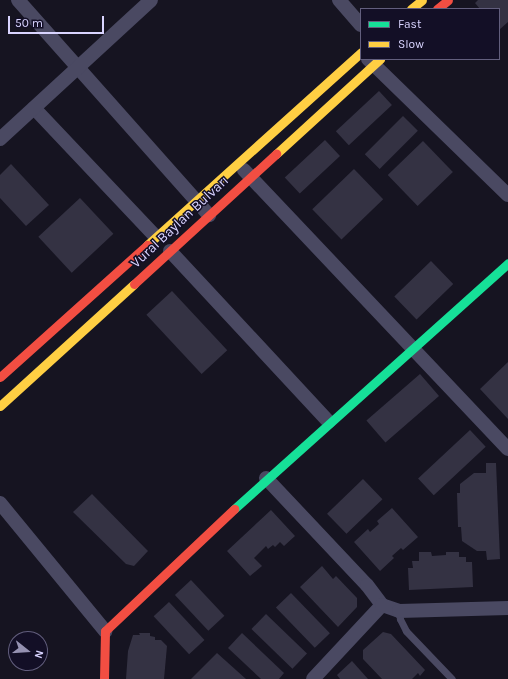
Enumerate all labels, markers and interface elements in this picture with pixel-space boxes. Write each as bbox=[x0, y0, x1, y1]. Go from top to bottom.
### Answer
scale bar bbox=[10, 8, 106, 34]
legend bbox=[360, 8, 500, 60]
text: 50 m bbox=[15, 16, 43, 30]
text: Fast bbox=[398, 17, 421, 31]
text: Slow bbox=[398, 37, 424, 51]
street label: Vural Baylan Bulvarı bbox=[128, 172, 232, 272]
north arrow bbox=[8, 631, 48, 671]
text: N bbox=[32, 649, 46, 660]

